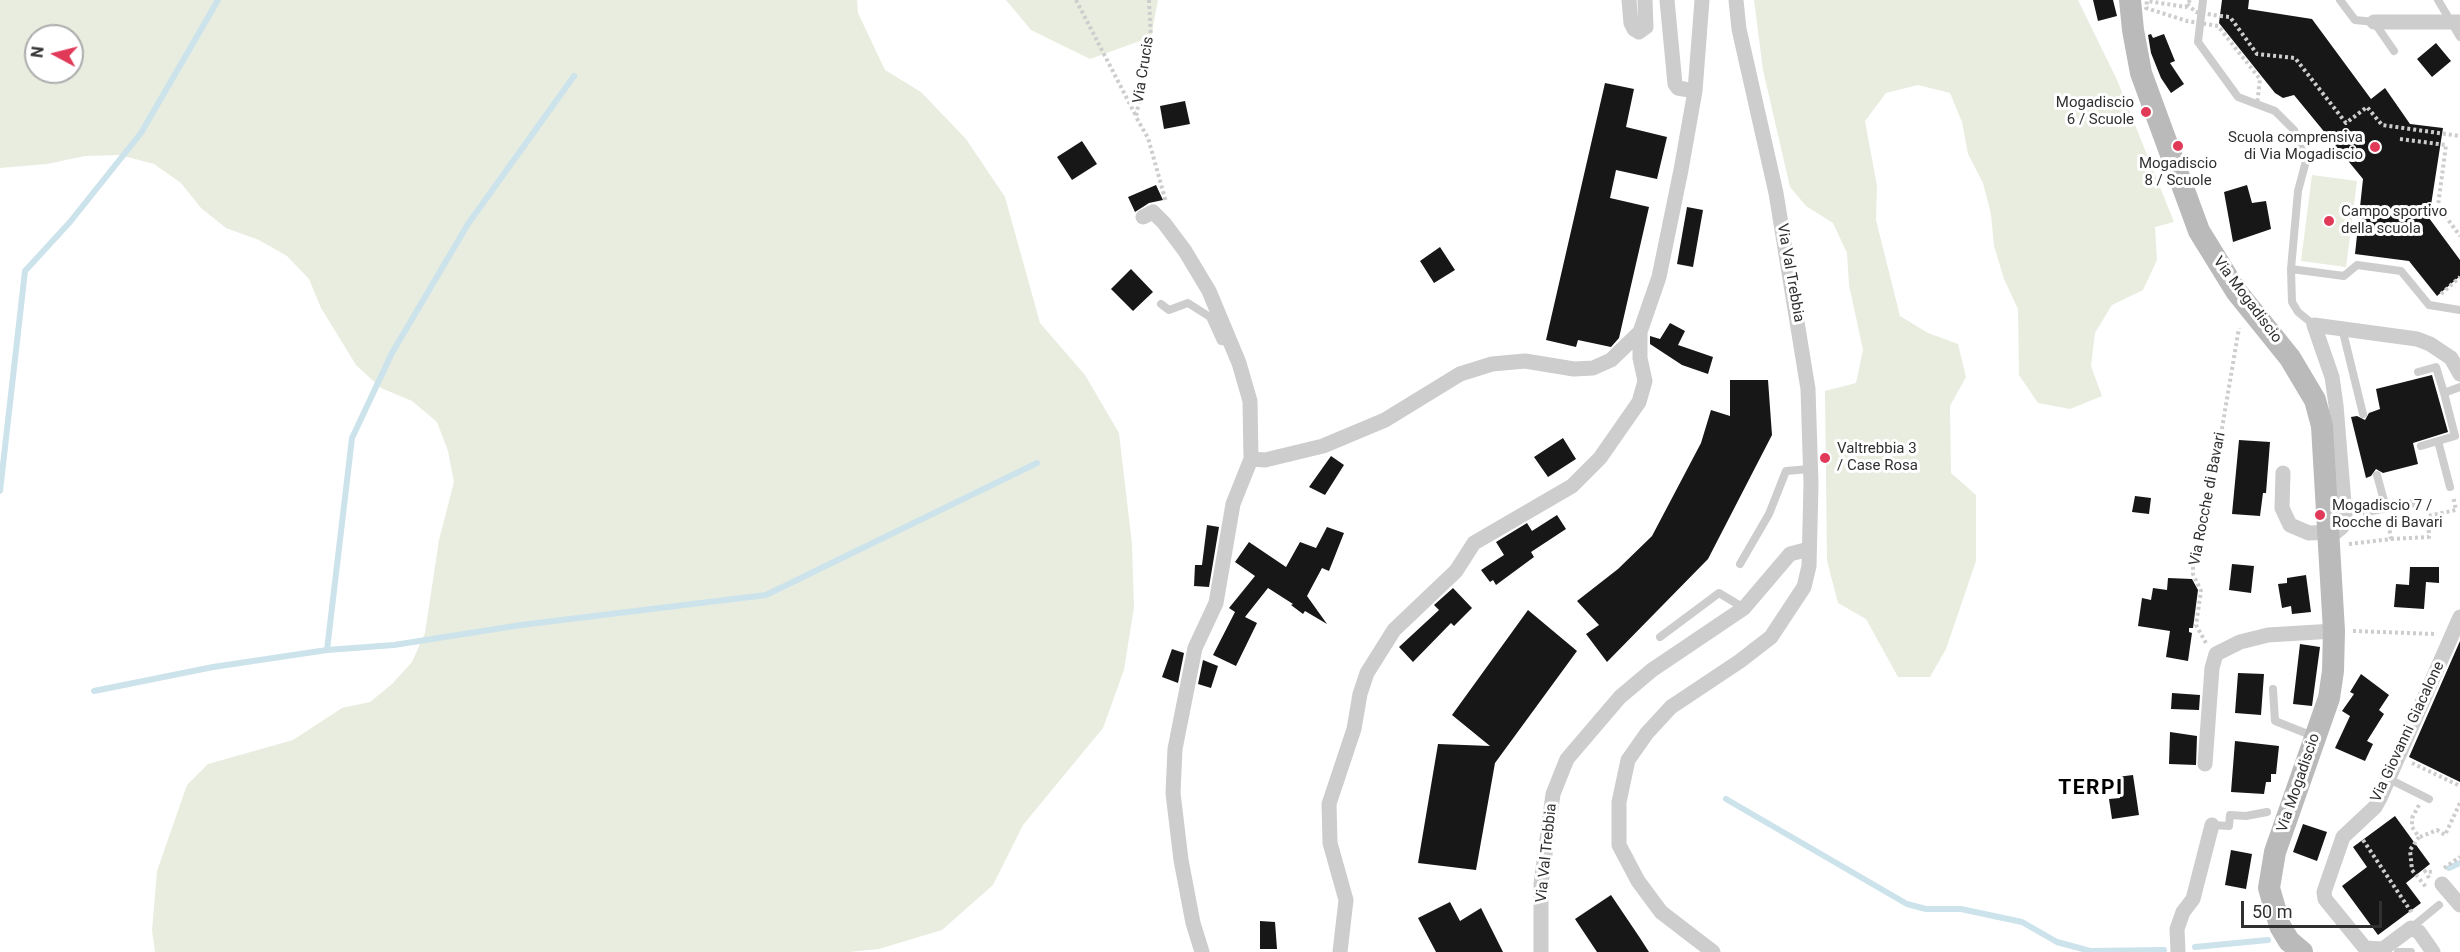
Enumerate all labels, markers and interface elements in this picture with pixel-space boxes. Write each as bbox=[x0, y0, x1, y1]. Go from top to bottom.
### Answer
north arrow bbox=[24, 24, 84, 84]
street label: Via Crucis bbox=[1130, 35, 1158, 105]
text: N bbox=[28, 45, 48, 59]
place label: Mogadiscio 6 / Scuole bbox=[2056, 94, 2134, 129]
marker: Mogadiscio 6 / Scuole bbox=[2139, 105, 2153, 119]
place label: Scuola comprensiva di Via Mogadiscio bbox=[2228, 129, 2363, 164]
marker: Mogadiscio 8 / Scuole bbox=[2171, 139, 2185, 153]
marker: Scuola comprensiva di Via Mogadiscio bbox=[2368, 140, 2382, 154]
place label: Mogadiscio 8 / Scuole bbox=[2139, 155, 2217, 190]
place label: Campo sportivo della scuola bbox=[2341, 203, 2447, 238]
marker: Campo sportivo della scuola bbox=[2322, 214, 2336, 228]
street label: Via Val Trebbia bbox=[1772, 222, 1808, 324]
street label: Via Mogadiscio bbox=[2209, 253, 2285, 347]
street label: Via Rocche di Bavari bbox=[2186, 431, 2230, 567]
place label: Valtrebbia 3 / Case Rosa bbox=[1837, 440, 1918, 475]
marker: Valtrebbia 3 / Case Rosa bbox=[1818, 451, 1832, 465]
place label: Mogadiscio 7 / Rocche di Bavari bbox=[2332, 497, 2443, 532]
marker: Mogadiscio 7 / Rocche di Bavari bbox=[2313, 508, 2327, 522]
street label: Via Giovanni Giacalone bbox=[2367, 659, 2449, 805]
street label: Via Mogadiscio bbox=[2274, 731, 2324, 835]
district label: TERPI bbox=[2058, 776, 2124, 802]
street label: Via Val Trebbia bbox=[1533, 802, 1561, 904]
scale bar bbox=[2244, 889, 2385, 927]
text: 50 m bbox=[2252, 901, 2292, 922]

